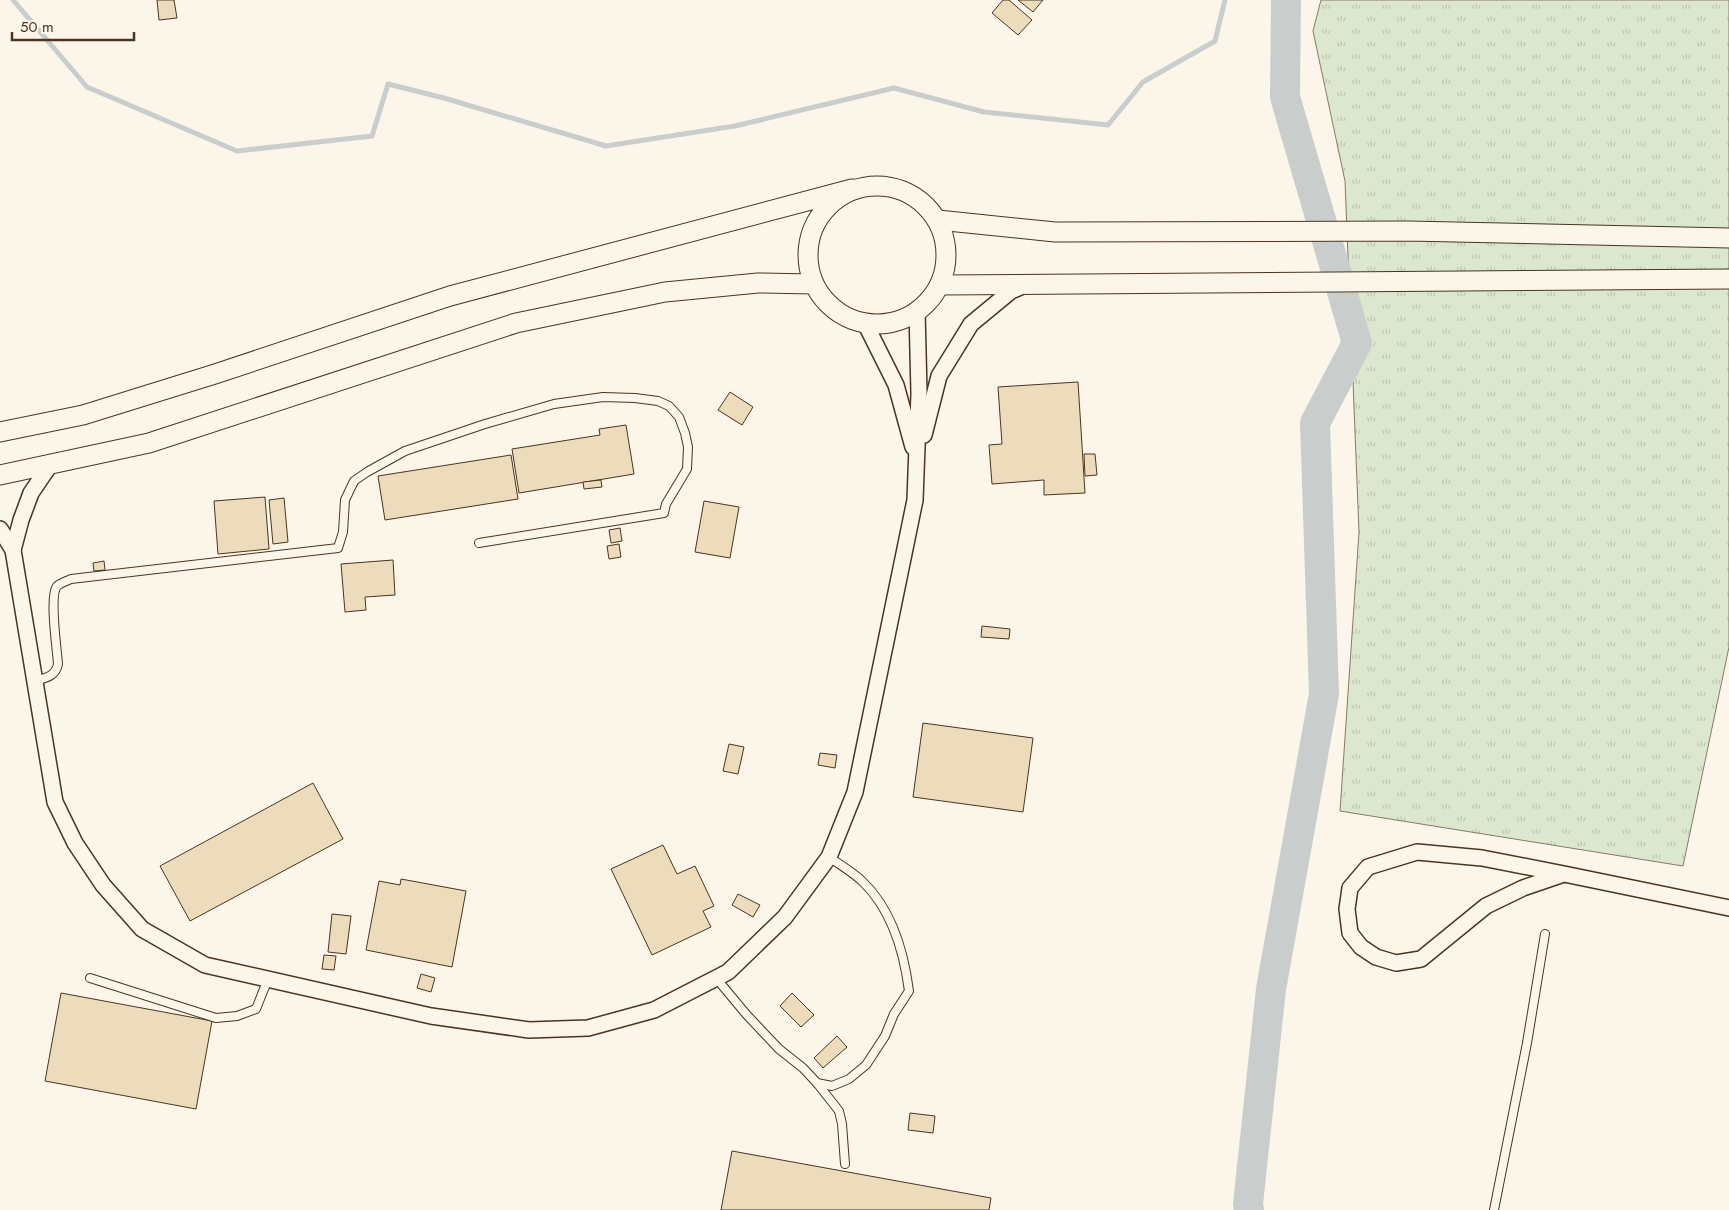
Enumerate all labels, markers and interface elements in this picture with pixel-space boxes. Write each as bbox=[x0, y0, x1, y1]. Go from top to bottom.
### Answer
scale bar bbox=[12, 10, 135, 42]
text: 50 m bbox=[20, 16, 54, 38]

